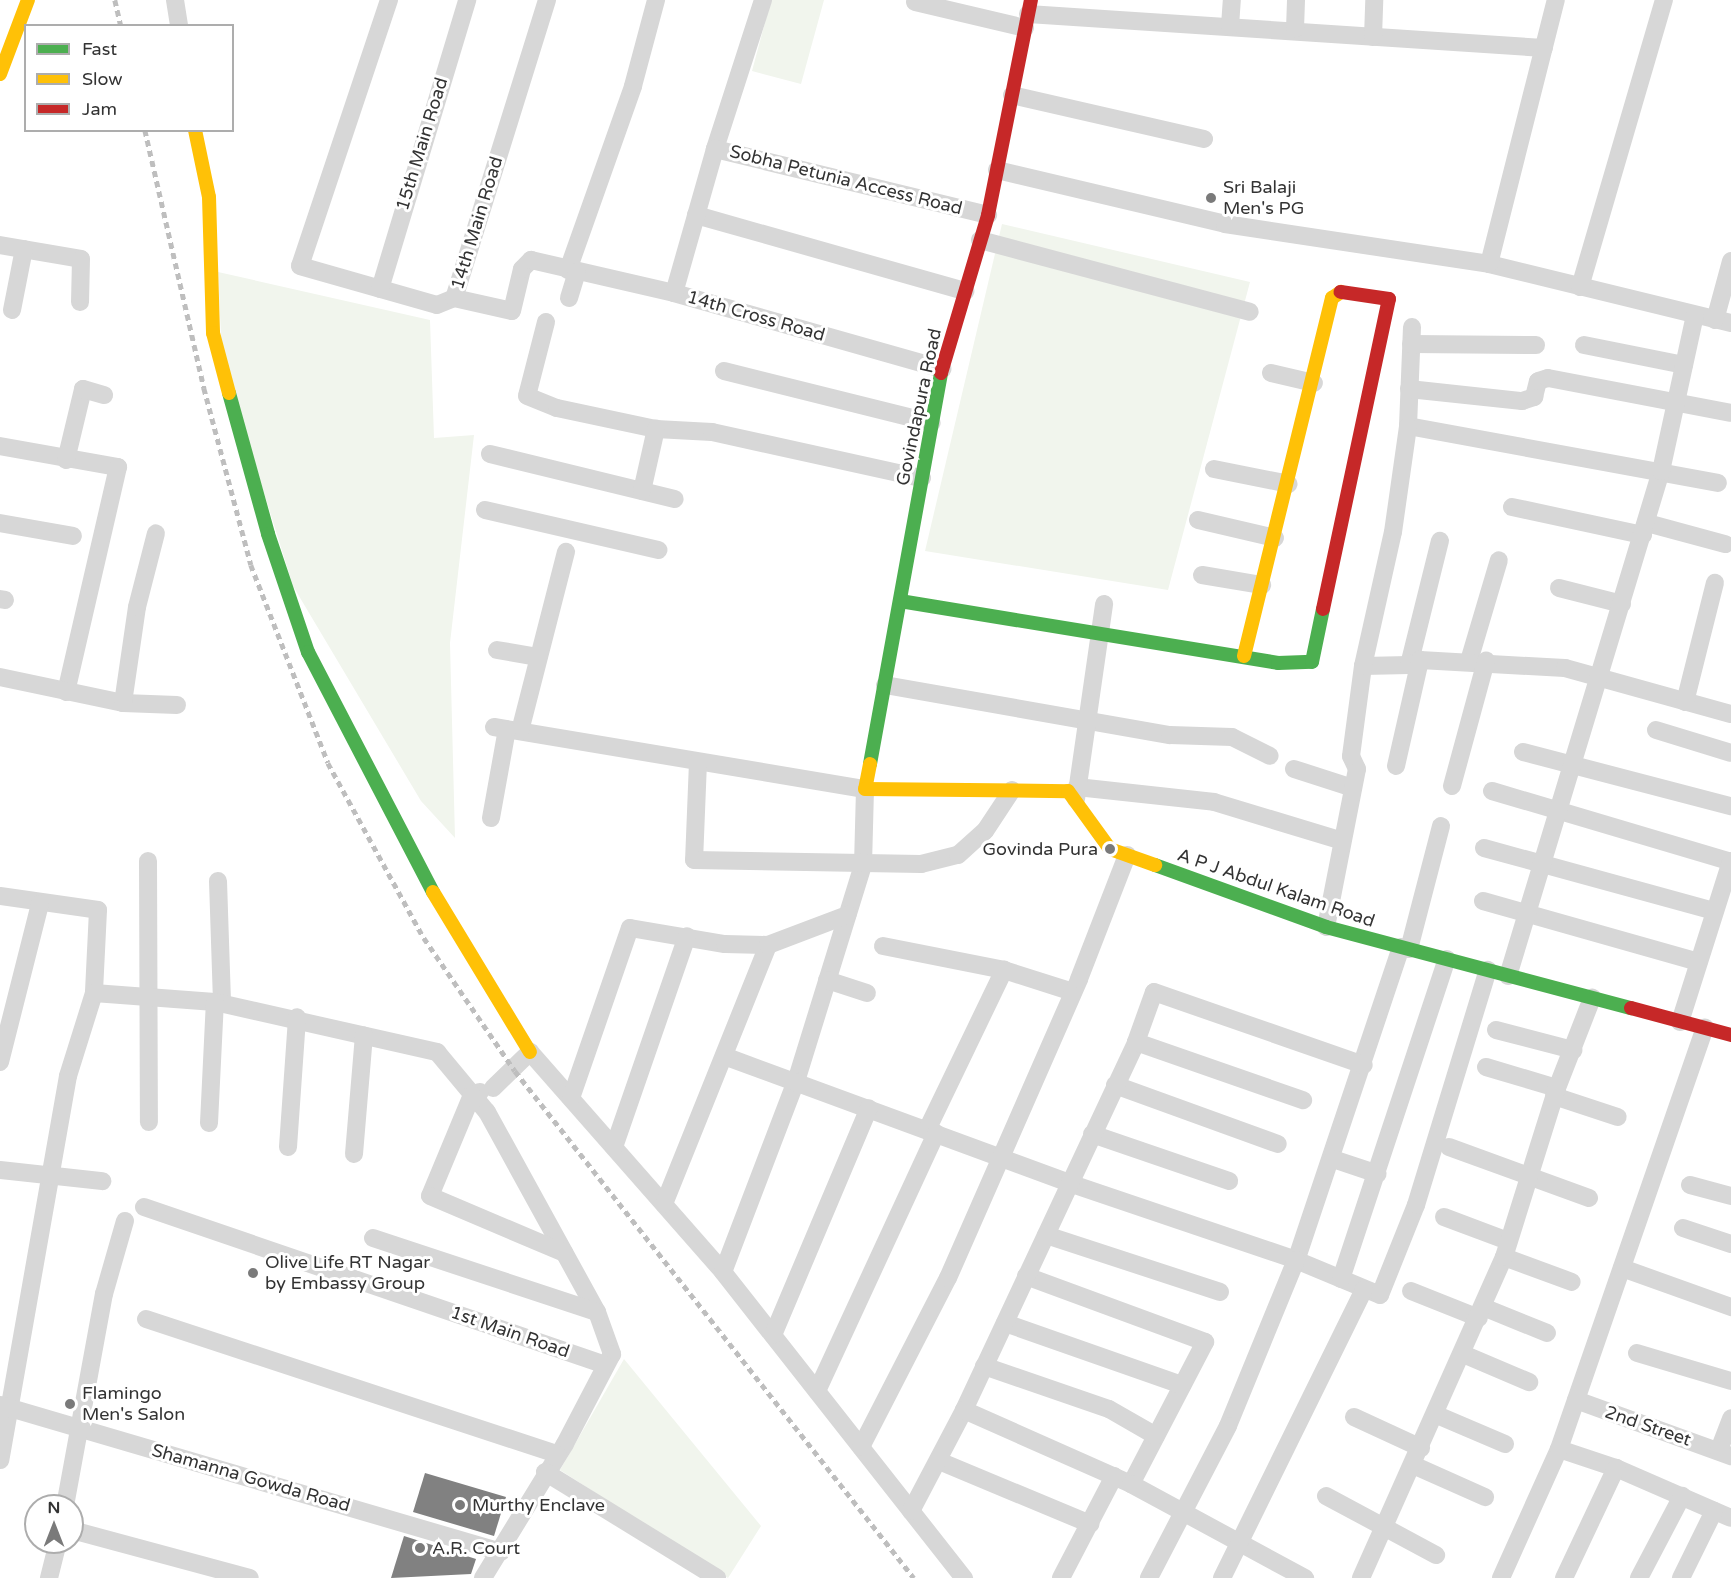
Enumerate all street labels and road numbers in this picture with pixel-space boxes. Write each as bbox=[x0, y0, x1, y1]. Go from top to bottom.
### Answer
street label: 15th Main Road bbox=[392, 75, 452, 213]
street label: Sobha Petunia Access Road bbox=[727, 141, 965, 219]
street label: 14th Main Road bbox=[447, 154, 507, 292]
street label: 14th Cross Road bbox=[685, 286, 827, 346]
street label: Govindapura Road bbox=[892, 326, 946, 488]
street label: A P J Abdul Kalam Road bbox=[1174, 844, 1378, 932]
street label: 1st Main Road bbox=[448, 1302, 572, 1362]
street label: 2nd Street bbox=[1602, 1401, 1694, 1451]
street label: Shamanna Gowda Road bbox=[149, 1439, 353, 1517]

